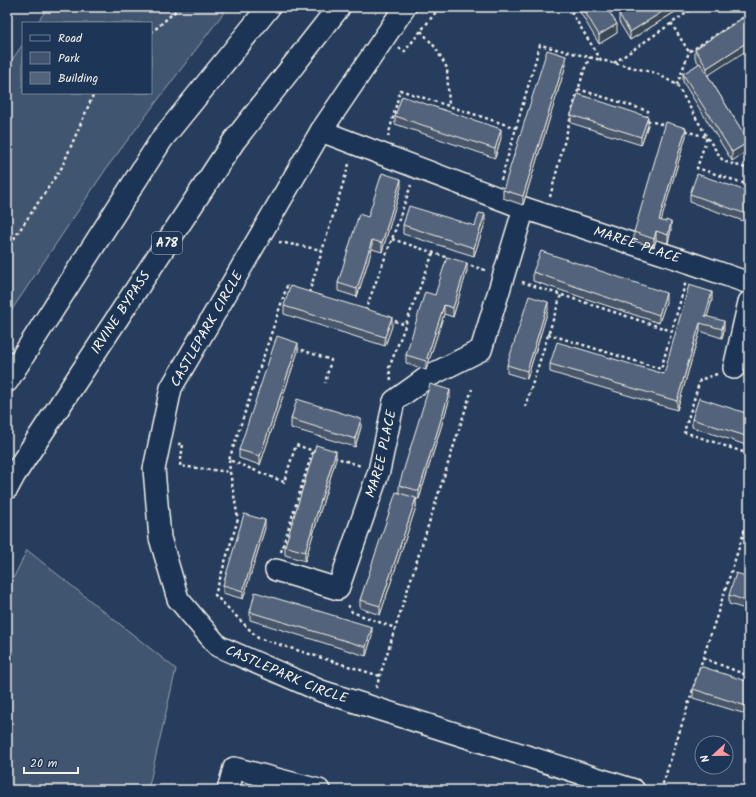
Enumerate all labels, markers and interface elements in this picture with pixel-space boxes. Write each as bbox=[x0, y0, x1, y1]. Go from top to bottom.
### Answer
legend bbox=[22, 22, 152, 94]
text: Road bbox=[58, 29, 83, 48]
text: Park bbox=[58, 49, 80, 68]
text: Building bbox=[58, 69, 98, 88]
street label: MAREE PLACE bbox=[591, 221, 684, 270]
road number: A78 bbox=[152, 232, 182, 254]
street label: IRVINE BYPASS bbox=[85, 266, 157, 359]
street label: CASTLEPARK CIRCLE bbox=[165, 266, 250, 391]
street label: MAREE PLACE bbox=[359, 407, 403, 501]
street label: CASTLEPARK CIRCLE bbox=[222, 639, 351, 710]
north arrow bbox=[694, 735, 734, 775]
scale bar bbox=[24, 749, 78, 775]
text: N bbox=[696, 752, 715, 765]
text: 20 m bbox=[30, 754, 58, 773]

